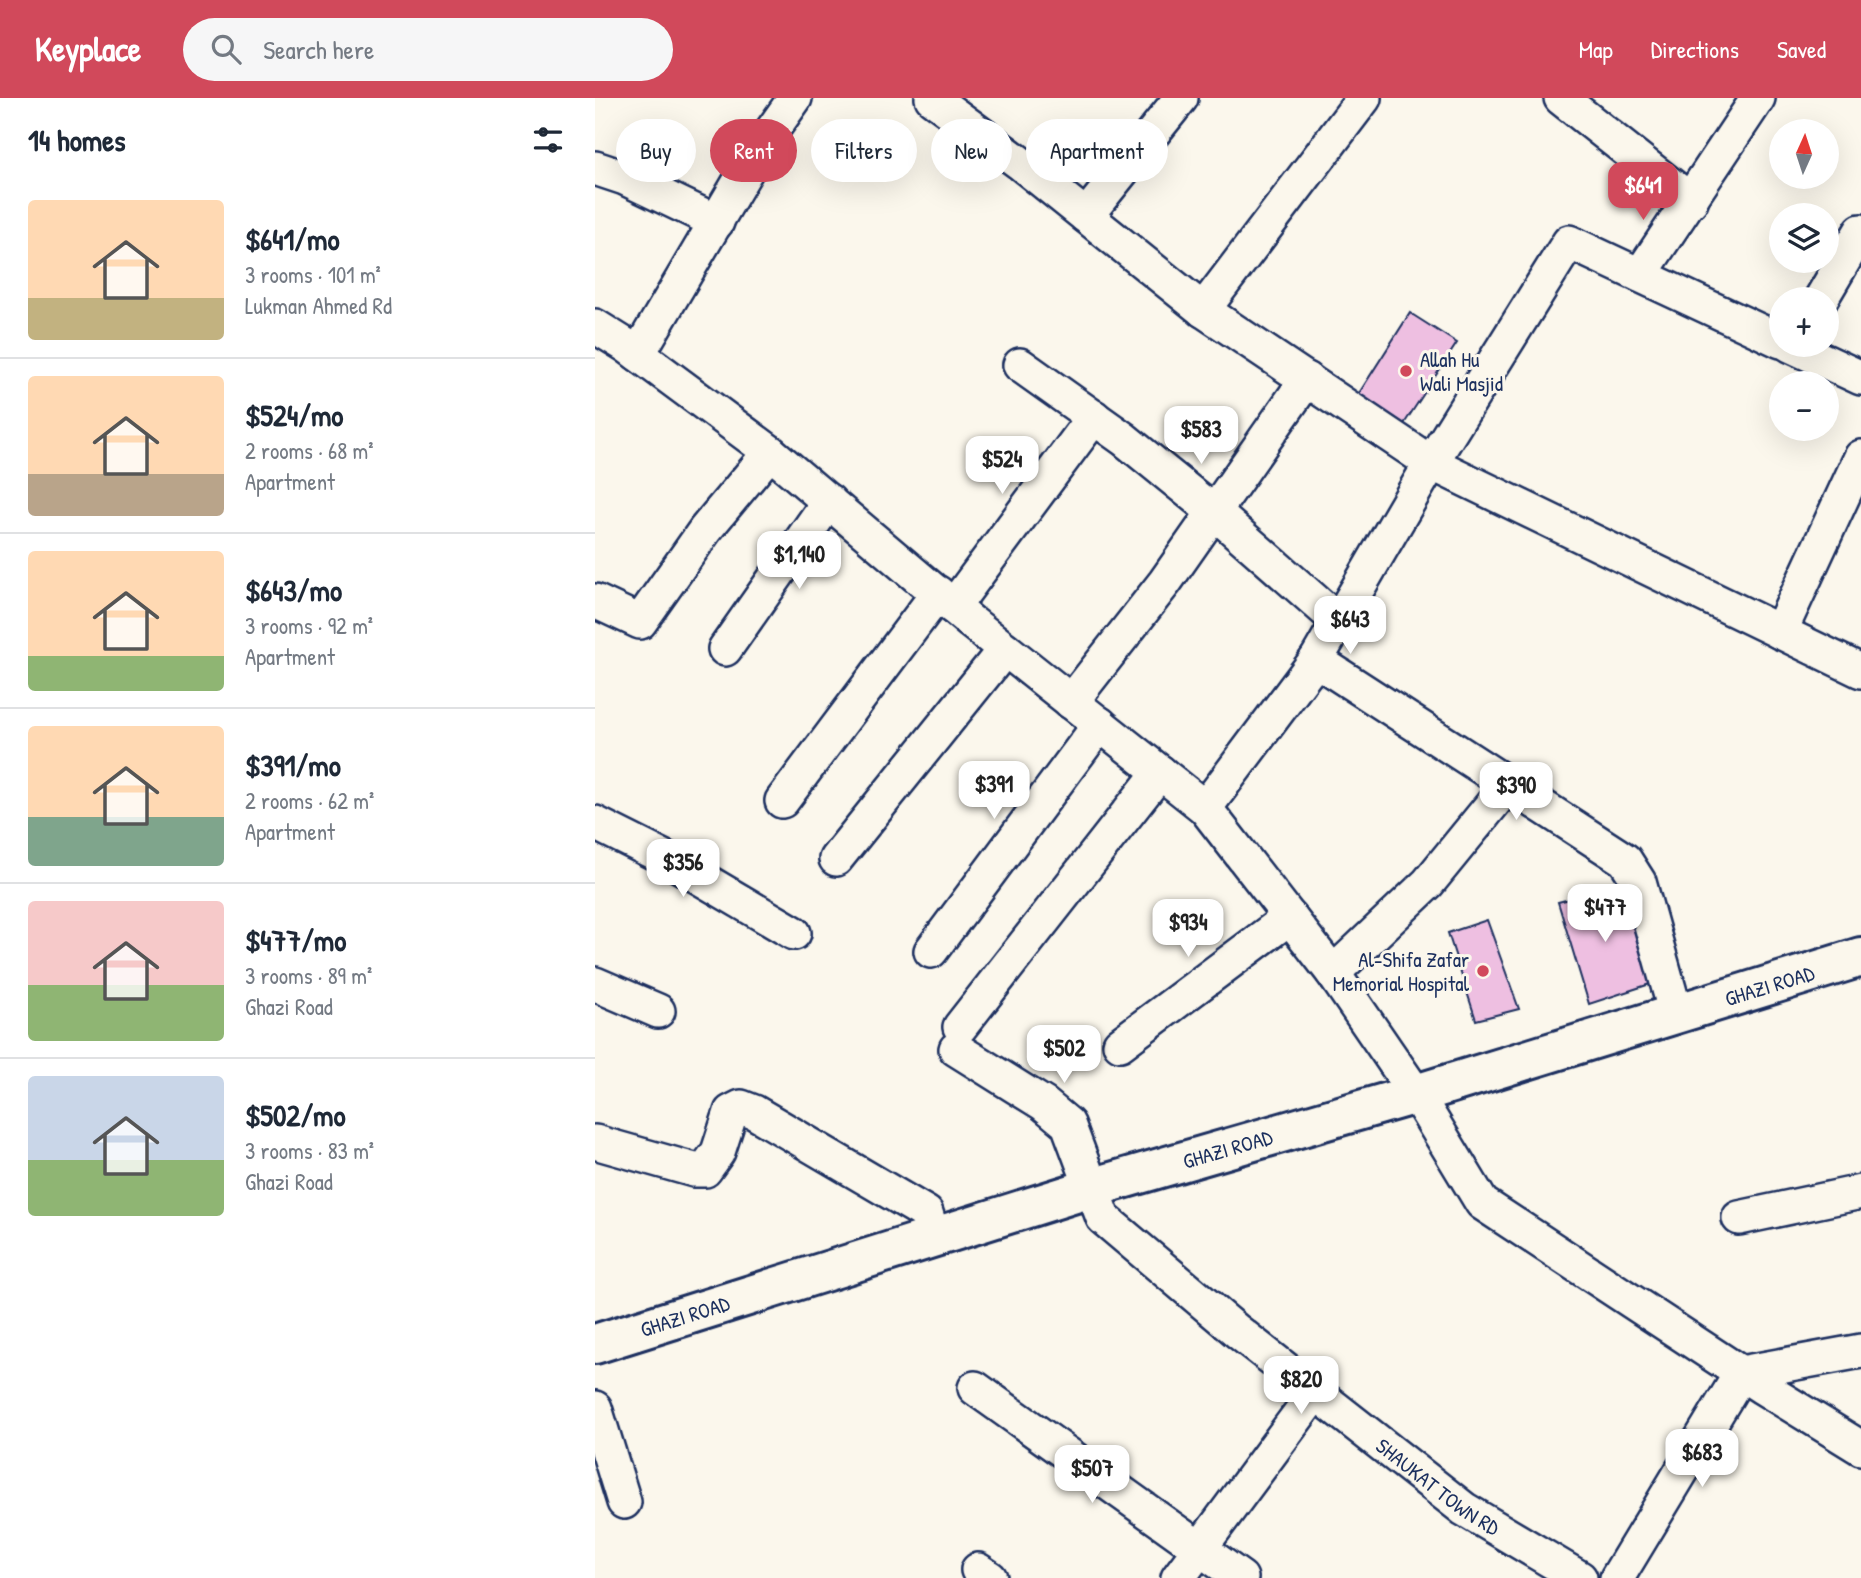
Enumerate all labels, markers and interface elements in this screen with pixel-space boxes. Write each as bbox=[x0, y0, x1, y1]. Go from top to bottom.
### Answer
search box bbox=[183, 18, 673, 81]
text: Keyplace bbox=[35, 27, 141, 71]
icon: search bbox=[207, 30, 245, 68]
text: Search here bbox=[263, 32, 374, 67]
text: Map bbox=[1579, 33, 1613, 65]
text: Directions bbox=[1651, 33, 1739, 65]
text: Saved bbox=[1777, 33, 1826, 65]
chip: Buy bbox=[616, 119, 696, 182]
chip: Rent bbox=[710, 119, 797, 182]
chip: Filters bbox=[811, 119, 917, 182]
chip: New bbox=[931, 119, 1012, 182]
chip: Apartment bbox=[1026, 119, 1168, 182]
north arrow bbox=[1769, 119, 1839, 189]
map controls bbox=[1769, 119, 1839, 441]
text: 14 homes bbox=[28, 120, 126, 160]
icon: filters bbox=[529, 121, 567, 159]
pin: $641 bbox=[1602, 162, 1684, 222]
text: $641 bbox=[1624, 169, 1662, 200]
button: layers bbox=[1769, 203, 1839, 273]
text: $641/mo bbox=[245, 219, 340, 259]
icon: home bbox=[84, 228, 168, 312]
text: 3 rooms · 101 m² bbox=[245, 259, 381, 290]
button: + bbox=[1769, 287, 1839, 357]
text: Lukman Ahmed Rd bbox=[245, 290, 392, 321]
place label: Allah Hu Wali Masjid bbox=[1420, 345, 1503, 398]
marker: Allah Hu Wali Masjid bbox=[1398, 363, 1414, 379]
button: − bbox=[1769, 371, 1839, 441]
text: $524/mo bbox=[245, 395, 343, 435]
icon: home bbox=[84, 404, 168, 488]
pin: $583 bbox=[1160, 406, 1242, 466]
text: $583 bbox=[1180, 413, 1222, 444]
text: 2 rooms · 68 m² bbox=[245, 435, 373, 466]
pin: $524 bbox=[961, 436, 1043, 496]
text: $524 bbox=[982, 443, 1022, 474]
text: Apartment bbox=[245, 466, 335, 497]
pin: $1,140 bbox=[742, 532, 856, 591]
text: $1,140 bbox=[773, 538, 825, 569]
text: $643/mo bbox=[245, 570, 342, 610]
icon: home bbox=[84, 579, 168, 663]
pin: $643 bbox=[1309, 596, 1391, 656]
text: $643 bbox=[1330, 603, 1370, 634]
text: 3 rooms · 92 m² bbox=[245, 610, 373, 641]
text: Apartment bbox=[245, 641, 335, 672]
text: $391/mo bbox=[245, 745, 341, 785]
icon: home bbox=[84, 754, 168, 838]
pin: $391 bbox=[953, 762, 1035, 821]
pin: $390 bbox=[1475, 762, 1557, 822]
text: $391 bbox=[975, 768, 1013, 799]
text: $390 bbox=[1496, 769, 1536, 800]
text: 2 rooms · 62 m² bbox=[245, 785, 374, 816]
text: Apartment bbox=[245, 816, 335, 847]
pin: $356 bbox=[642, 840, 724, 899]
text: $356 bbox=[663, 846, 703, 877]
pin: $477 bbox=[1564, 884, 1646, 944]
text: $477 bbox=[1583, 891, 1627, 922]
pin: $934 bbox=[1147, 900, 1229, 959]
text: $934 bbox=[1168, 906, 1208, 937]
text: $477/mo bbox=[245, 920, 346, 960]
icon: home bbox=[84, 929, 168, 1013]
place label: Al-Shifa Zafar Memorial Hospital bbox=[1333, 945, 1469, 998]
street label: GHAZI ROAD bbox=[1721, 958, 1818, 1013]
text: 3 rooms · 89 m² bbox=[245, 960, 372, 991]
marker: Al-Shifa Zafar Memorial Hospital bbox=[1475, 963, 1491, 979]
text: Ghazi Road bbox=[245, 991, 333, 1022]
pin: $502 bbox=[1023, 1026, 1105, 1085]
text: $502 bbox=[1043, 1032, 1085, 1063]
text: $502/mo bbox=[245, 1095, 346, 1135]
icon: home bbox=[84, 1104, 168, 1188]
street label: GHAZI ROAD bbox=[1179, 1122, 1276, 1175]
text: 3 rooms · 83 m² bbox=[245, 1135, 374, 1166]
text: Ghazi Road bbox=[245, 1166, 333, 1197]
street label: GHAZI ROAD bbox=[636, 1288, 733, 1343]
pin: $820 bbox=[1260, 1356, 1342, 1416]
text: $820 bbox=[1280, 1363, 1322, 1394]
pin: $683 bbox=[1661, 1430, 1743, 1489]
street label: SHAUKAT TOWN RD bbox=[1370, 1431, 1505, 1542]
text: $683 bbox=[1681, 1436, 1723, 1467]
pin: $507 bbox=[1051, 1446, 1133, 1505]
text: $507 bbox=[1070, 1452, 1114, 1483]

